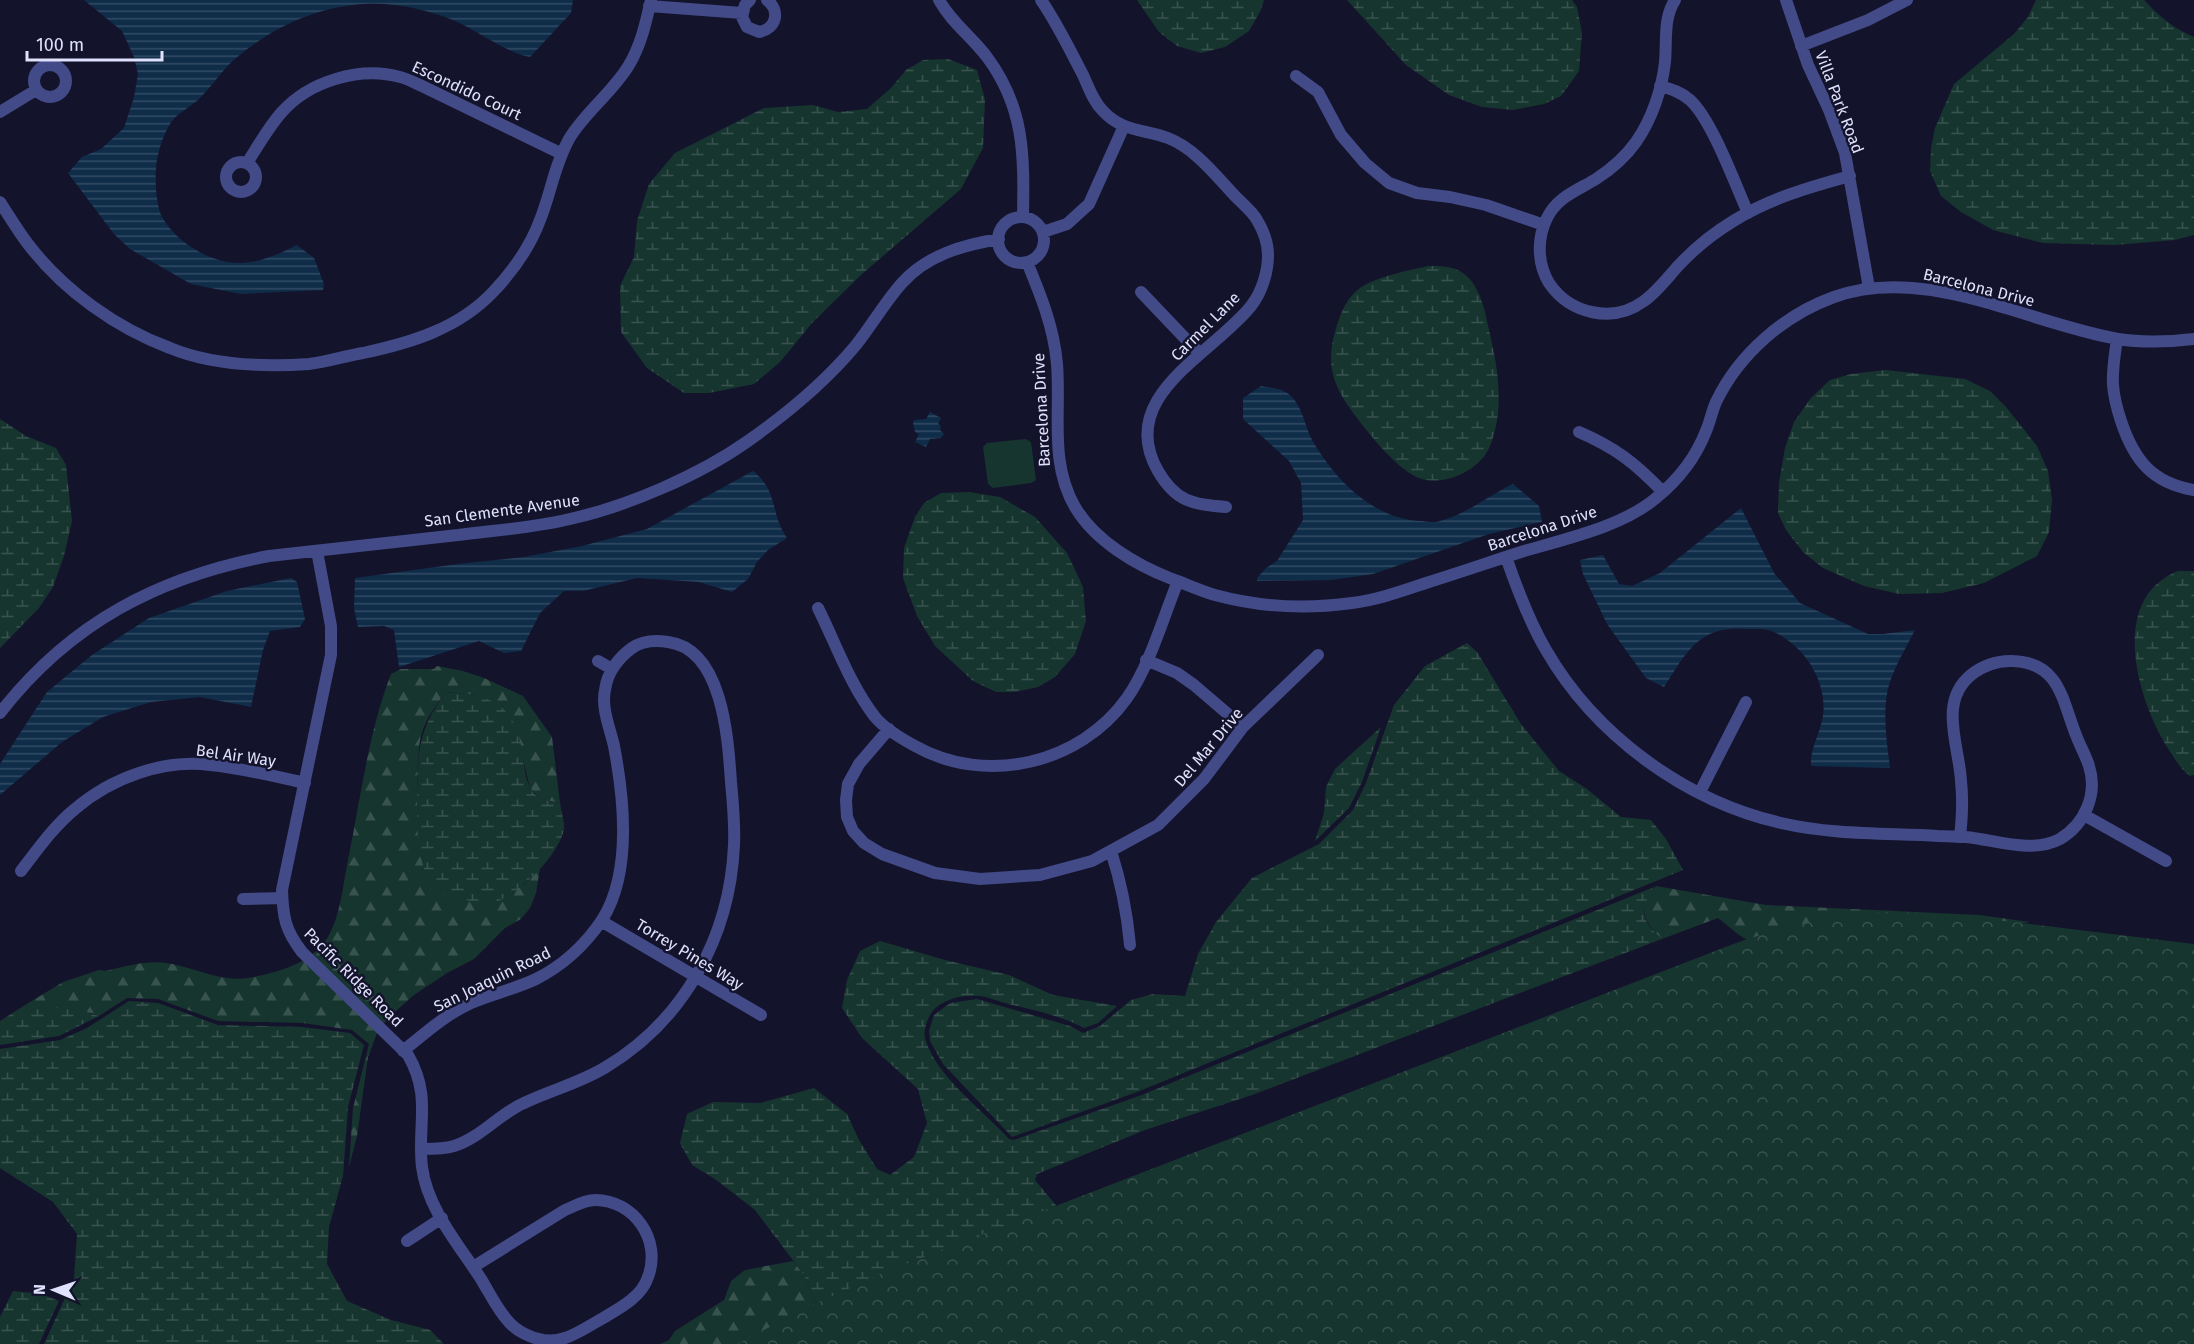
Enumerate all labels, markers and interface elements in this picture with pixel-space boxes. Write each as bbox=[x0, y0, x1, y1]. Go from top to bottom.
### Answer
scale bar bbox=[27, 24, 162, 62]
text: 100 m bbox=[36, 34, 84, 56]
street label: Villa Park Road bbox=[1811, 48, 1868, 156]
street label: Escondido Court bbox=[409, 57, 525, 124]
street label: Barcelona Drive bbox=[1921, 264, 2036, 310]
street label: Carmel Lane bbox=[1167, 288, 1244, 365]
street label: Barcelona Drive bbox=[1029, 353, 1054, 467]
street label: San Clemente Avenue bbox=[423, 490, 581, 531]
street label: Barcelona Drive bbox=[1485, 502, 1599, 555]
street label: Del Mar Drive bbox=[1170, 704, 1247, 791]
street label: Bel Air Way bbox=[195, 740, 277, 771]
street label: Torrey Pines Way bbox=[633, 915, 747, 994]
street label: Pacific Ridge Road bbox=[300, 924, 407, 1031]
street label: San Joaquin Road bbox=[431, 943, 554, 1016]
north arrow bbox=[24, 1260, 84, 1320]
text: N bbox=[30, 1284, 49, 1295]

